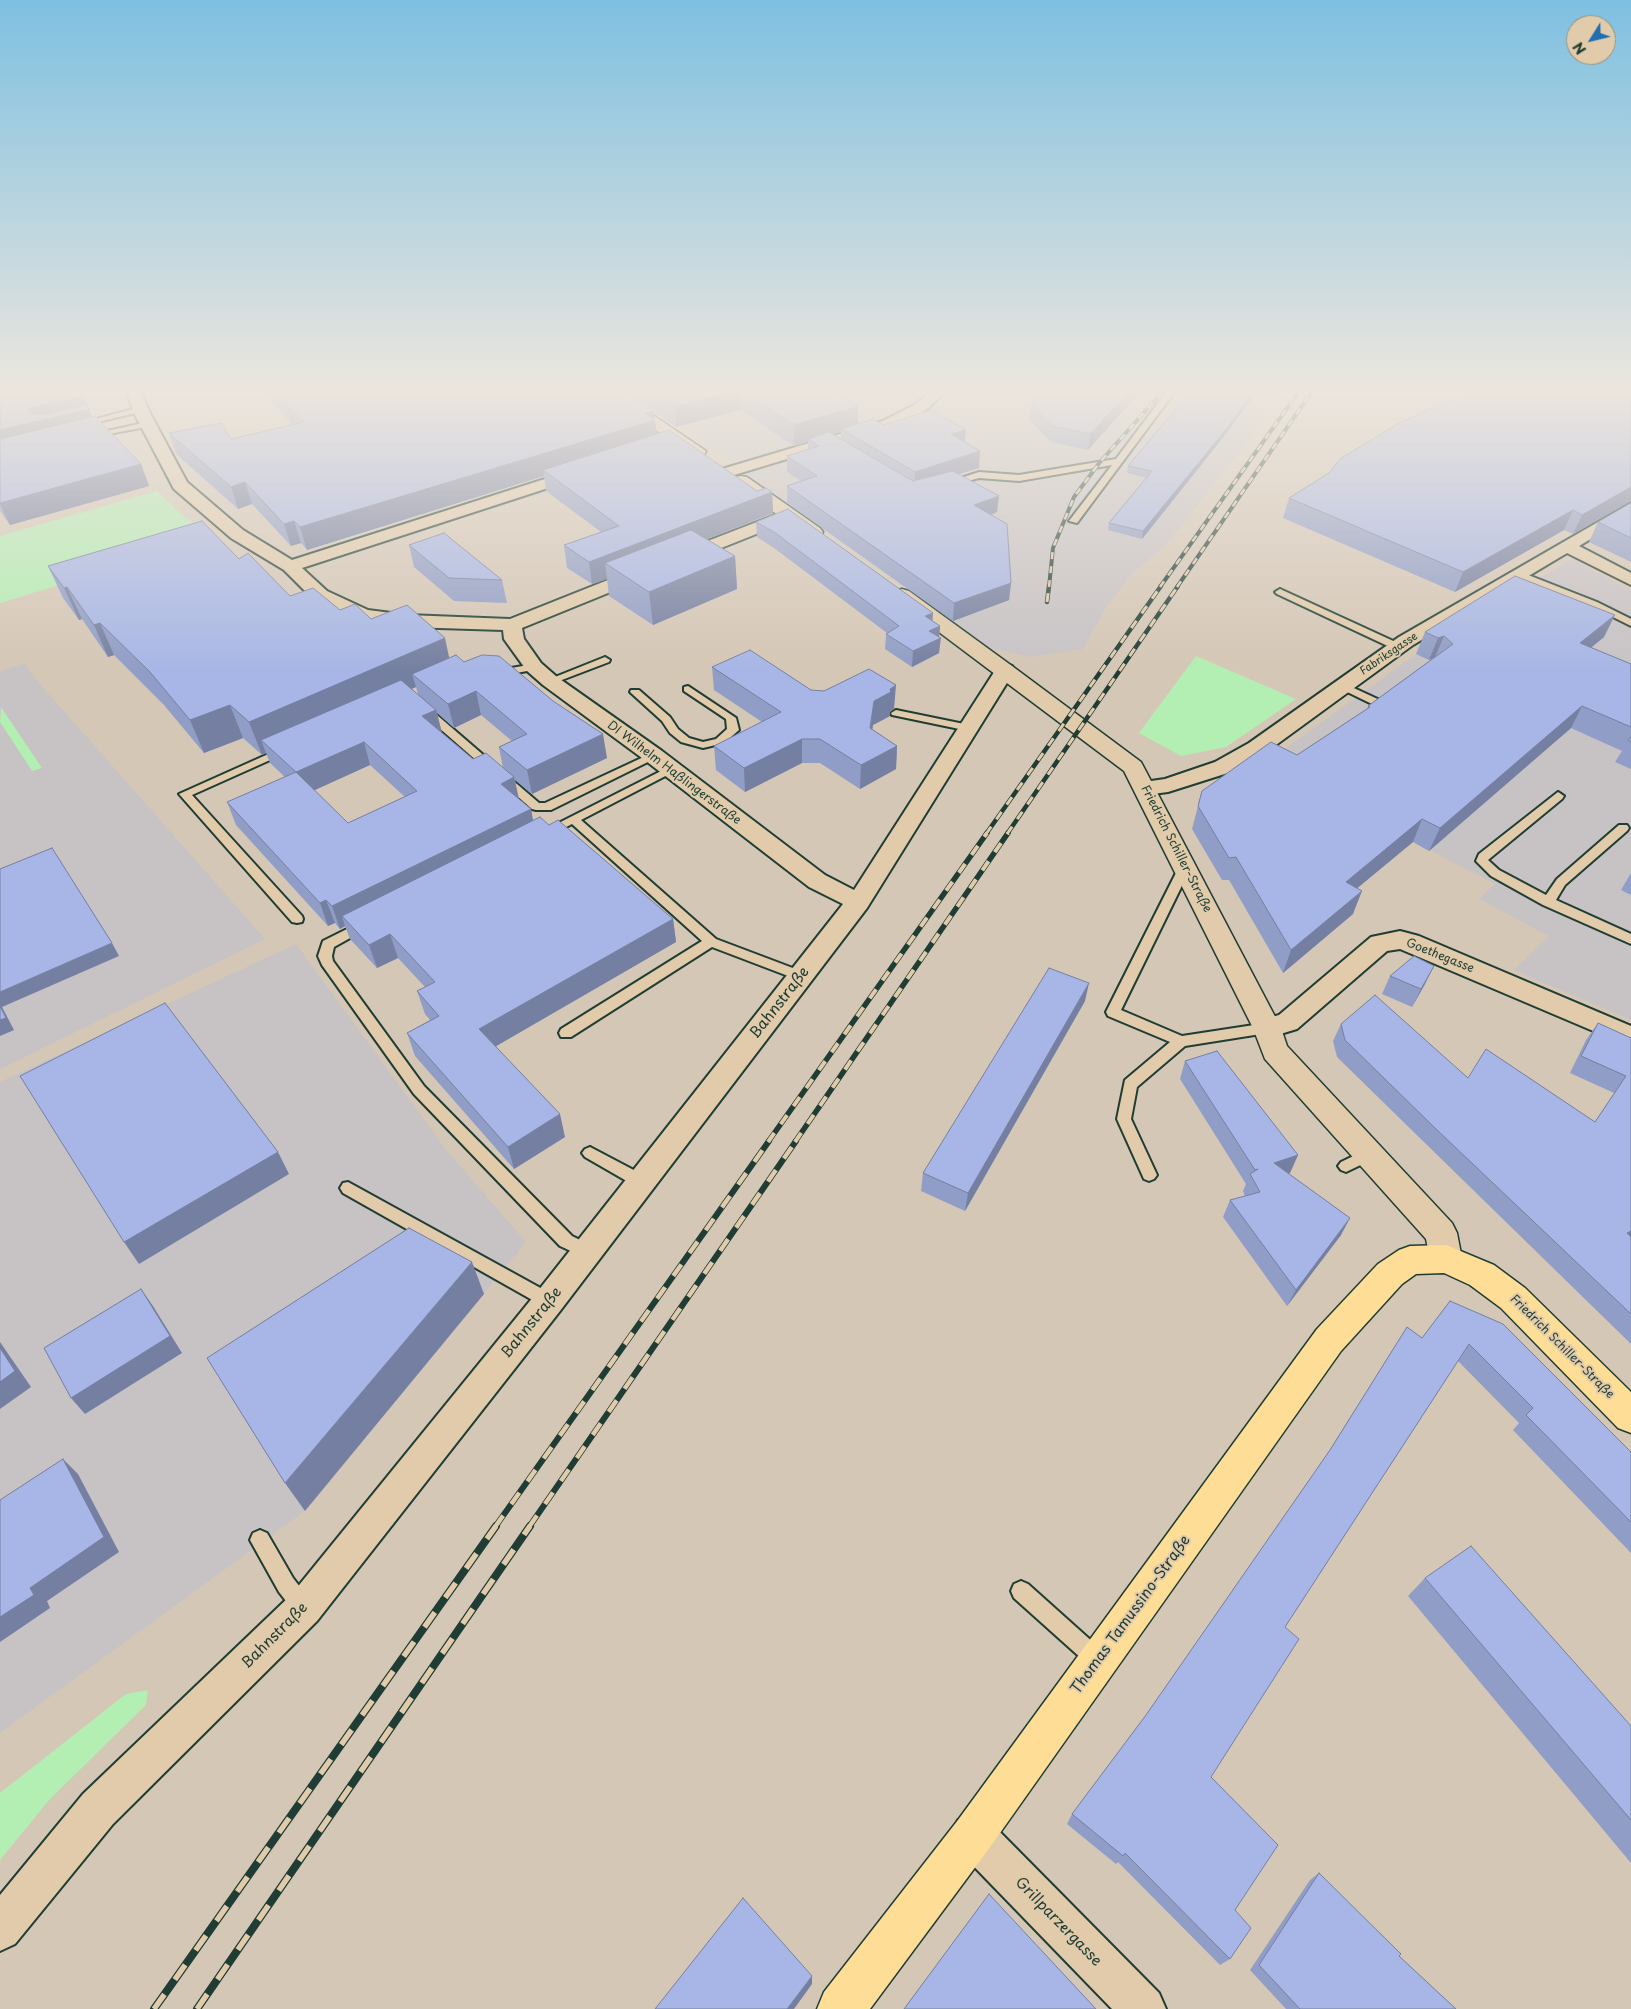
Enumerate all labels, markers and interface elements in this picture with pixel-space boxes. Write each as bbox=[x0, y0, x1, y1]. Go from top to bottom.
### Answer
north arrow bbox=[1566, 15, 1616, 65]
text: N bbox=[1568, 38, 1591, 59]
street label: Fabriksgasse bbox=[1358, 630, 1420, 678]
street label: DI Wilhelm Haßlingerstraße bbox=[604, 718, 744, 828]
street label: Friedrich Schiller-Straße bbox=[1138, 783, 1214, 915]
street label: Goethegasse bbox=[1404, 936, 1476, 976]
street label: Bahnstraße bbox=[746, 964, 814, 1042]
street label: Bahnstraße bbox=[498, 1284, 566, 1362]
street label: Friedrich Schiller-Straße bbox=[1507, 1292, 1617, 1402]
street label: Thomas Tamussino-Straße bbox=[1067, 1532, 1195, 1698]
street label: Bahnstraße bbox=[238, 1599, 312, 1673]
street label: Grillparzergasse bbox=[1011, 1874, 1105, 1970]

